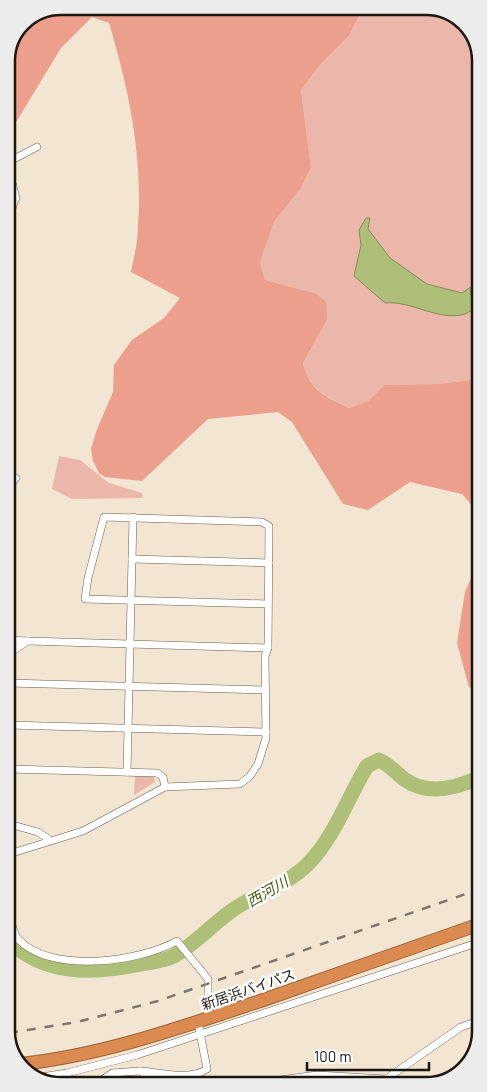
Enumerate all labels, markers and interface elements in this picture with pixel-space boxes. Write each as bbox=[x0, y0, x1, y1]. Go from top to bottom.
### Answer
water label: 西河川 bbox=[243, 871, 293, 910]
street label: 新居浜バイパス bbox=[199, 965, 297, 1013]
scale bar bbox=[307, 1040, 430, 1072]
text: 100 m bbox=[314, 1047, 352, 1065]

